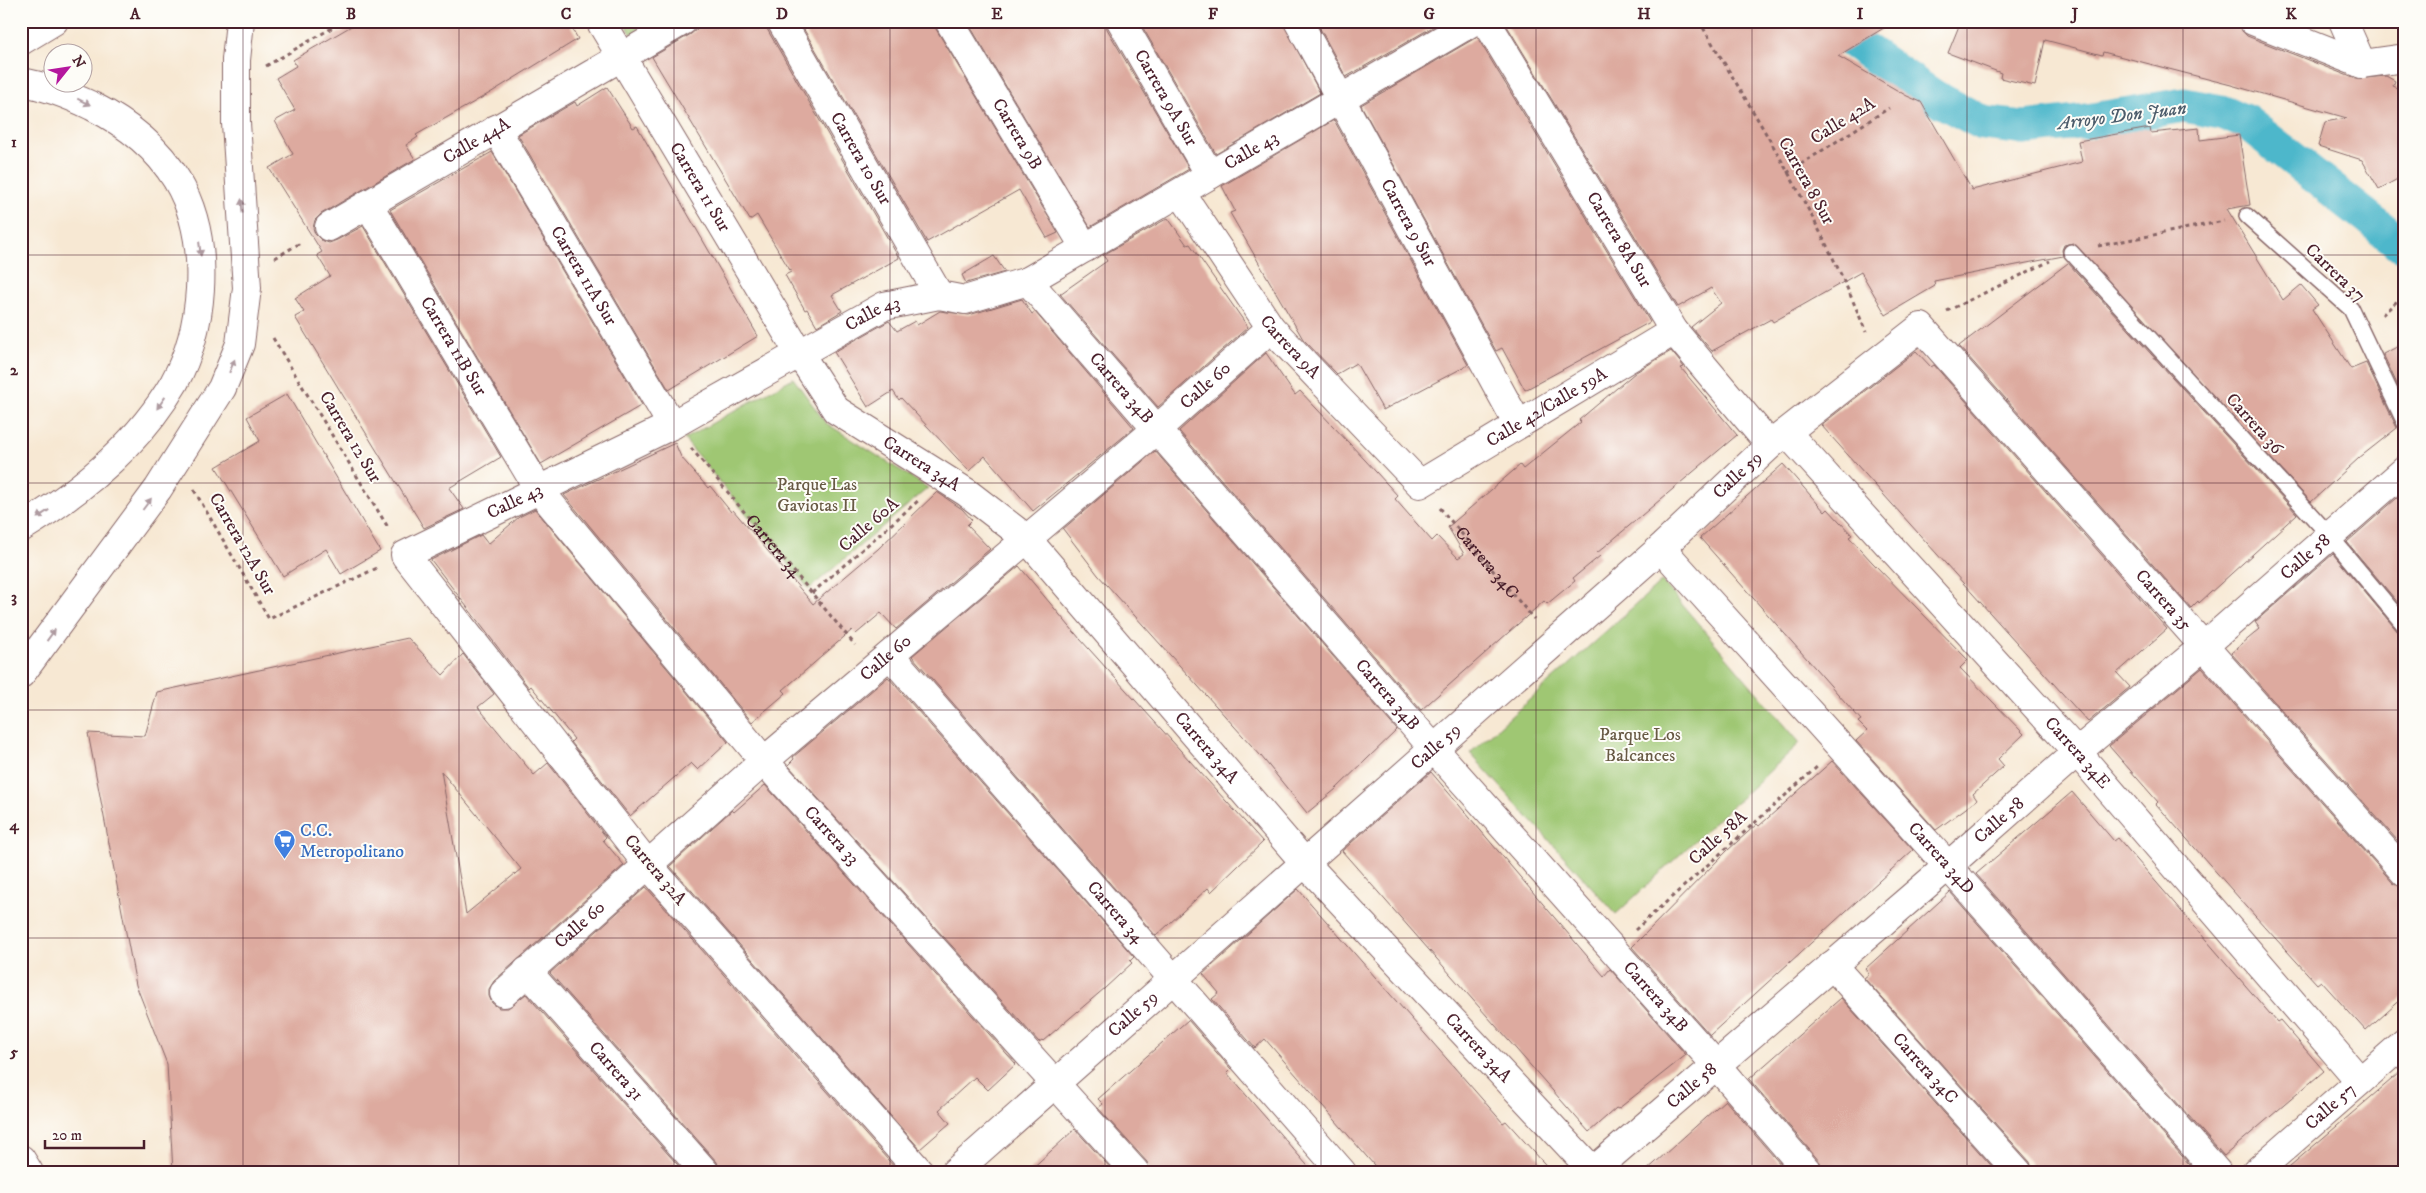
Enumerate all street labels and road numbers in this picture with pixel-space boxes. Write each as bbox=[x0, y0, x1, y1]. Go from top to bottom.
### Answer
street label: Carrera 9A Sur bbox=[1129, 46, 1202, 151]
street label: Calle 42A bbox=[1806, 92, 1880, 149]
street label: Carrera 9B bbox=[987, 95, 1047, 174]
street label: Carrera 10 Sur bbox=[825, 108, 896, 209]
street label: Calle 44A bbox=[439, 113, 515, 169]
street label: Calle 43 bbox=[1220, 126, 1282, 175]
street label: Carrera 8 Sur bbox=[1773, 134, 1839, 229]
street label: Carrera 11 Sur bbox=[664, 139, 735, 236]
street label: Carrera 9 Sur bbox=[1375, 175, 1441, 271]
street label: Carrera 8A Sur bbox=[1581, 188, 1656, 292]
street label: Carrera 11A Sur bbox=[545, 222, 622, 330]
street label: Carrera 37 bbox=[2300, 239, 2370, 307]
street label: Calle 43 bbox=[842, 292, 902, 336]
street label: Carrera 11B Sur bbox=[415, 293, 492, 400]
street label: Carrera 9A bbox=[1255, 311, 1325, 384]
street label: Carrera 34B bbox=[1084, 348, 1158, 428]
street label: Calle 60 bbox=[1176, 357, 1236, 414]
street label: Calle 42/Calle 59A bbox=[1482, 363, 1612, 452]
street label: Carrera 12 Sur bbox=[314, 387, 386, 487]
street label: Carrera 36 bbox=[2221, 389, 2288, 460]
street label: Carrera 34A bbox=[879, 431, 965, 497]
street label: Calle 59 bbox=[1709, 447, 1767, 504]
street label: Calle 43 bbox=[483, 479, 546, 524]
street label: Carrera 12A Sur bbox=[204, 489, 280, 599]
street label: Calle 60A bbox=[835, 493, 904, 557]
street label: Carrera 34 bbox=[740, 510, 806, 583]
street label: Carrera 34C bbox=[1450, 522, 1523, 604]
street label: Calle 58 bbox=[2276, 529, 2335, 585]
street label: Carrera 35 bbox=[2130, 565, 2196, 635]
street label: Calle 60 bbox=[856, 630, 916, 686]
street label: Carrera 34B bbox=[1350, 655, 1424, 735]
street label: Carrera 34A bbox=[1169, 708, 1243, 789]
street label: Carrera 34E bbox=[2040, 712, 2115, 794]
street label: Calle 59 bbox=[1406, 719, 1466, 775]
street label: Calle 58 bbox=[1970, 793, 2029, 849]
street label: Carrera 33 bbox=[799, 801, 864, 870]
street label: Calle 58A bbox=[1684, 806, 1752, 870]
street label: Carrera 34D bbox=[1903, 818, 1979, 899]
street label: Carrera 32A bbox=[619, 830, 691, 910]
street label: Carrera 34 bbox=[1082, 877, 1149, 949]
street label: Calle 60 bbox=[550, 897, 610, 954]
street label: Carrera 34B bbox=[1618, 957, 1693, 1037]
street label: Calle 59 bbox=[1104, 986, 1163, 1042]
street label: Carrera 34A bbox=[1440, 1009, 1516, 1088]
street label: Carrera 34C bbox=[1887, 1028, 1962, 1108]
street label: Carrera 31 bbox=[584, 1037, 648, 1106]
street label: Calle 58 bbox=[1662, 1058, 1722, 1114]
street label: Calle 57 bbox=[2301, 1079, 2360, 1135]

